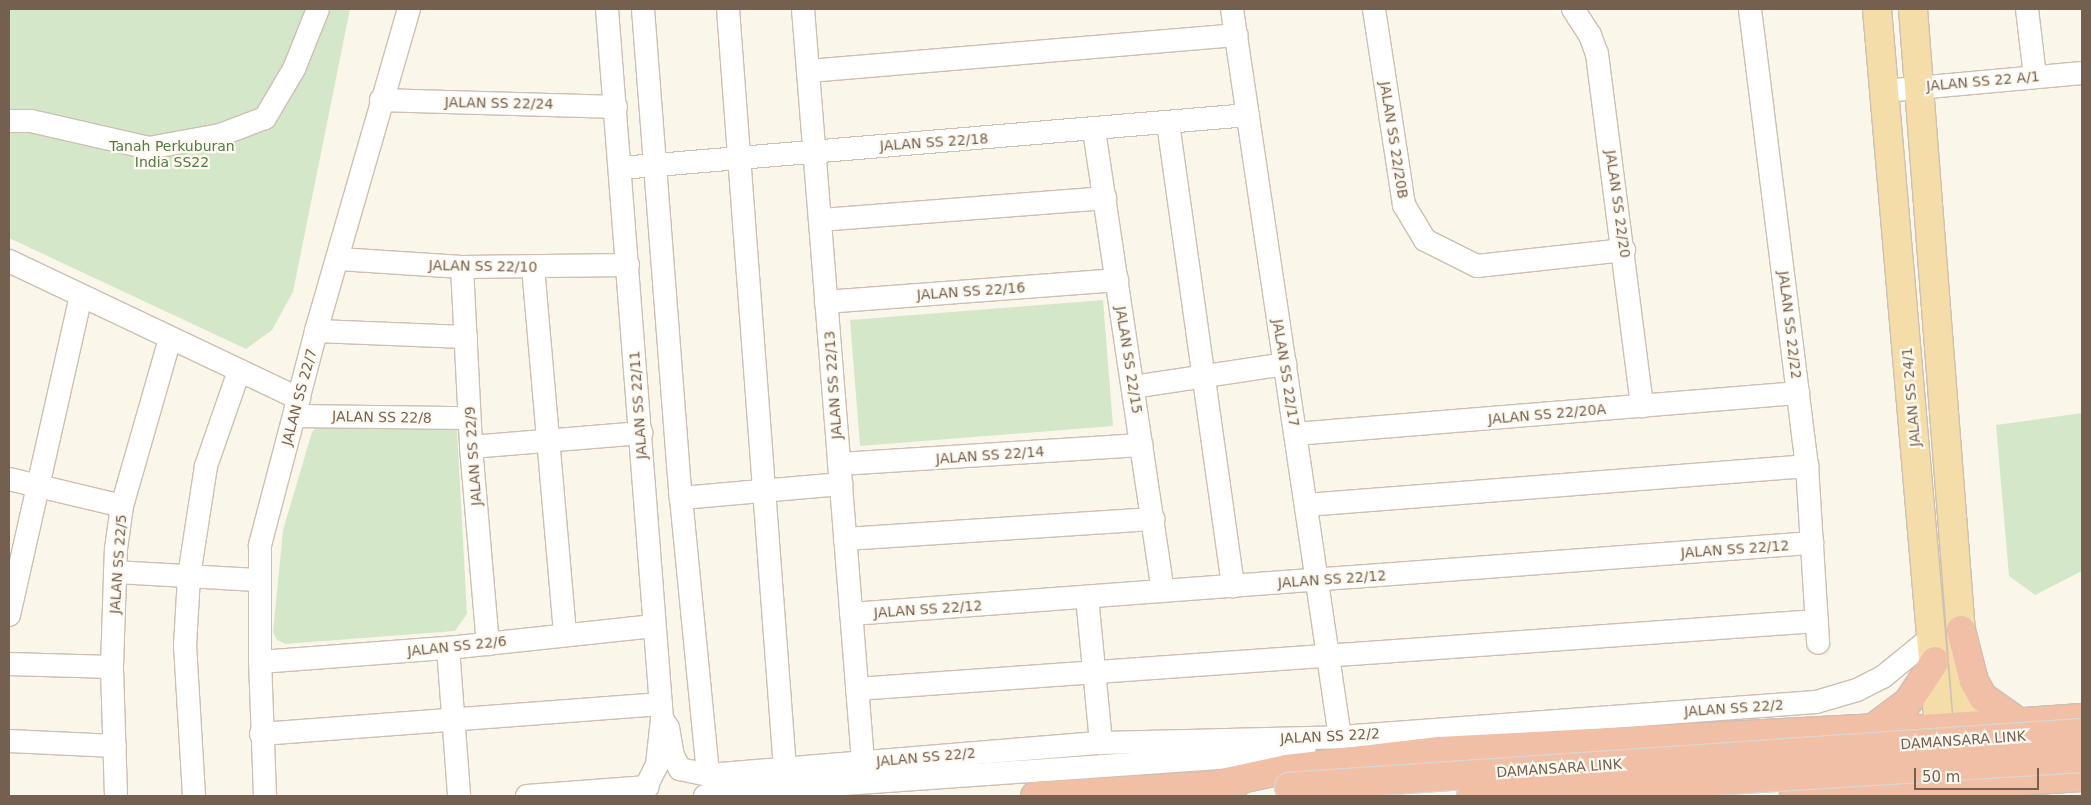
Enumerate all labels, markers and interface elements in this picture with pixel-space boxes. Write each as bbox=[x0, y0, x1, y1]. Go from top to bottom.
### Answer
street label: JALAN SS 22 A/1 bbox=[1926, 68, 2040, 94]
street label: JALAN SS 22/20B bbox=[1376, 80, 1412, 200]
street label: JALAN SS 22/24 bbox=[445, 94, 553, 112]
street label: JALAN SS 22/18 bbox=[879, 130, 989, 154]
park label: Tanah Perkuburan India SS22 bbox=[109, 138, 235, 170]
street label: JALAN SS 22/20 bbox=[1602, 149, 1634, 259]
street label: JALAN SS 22/10 bbox=[429, 257, 537, 275]
street label: JALAN SS 22/22 bbox=[1775, 270, 1805, 380]
street label: JALAN SS 22/16 bbox=[916, 279, 1026, 303]
street label: JALAN SS 22/15 bbox=[1112, 305, 1146, 415]
street label: JALAN SS 22/17 bbox=[1269, 318, 1303, 428]
street label: JALAN SS 22/13 bbox=[821, 330, 845, 440]
street label: JALAN SS 22/7 bbox=[278, 347, 320, 447]
street label: JALAN SS 24/1 bbox=[1898, 347, 1924, 447]
street label: JALAN SS 22/11 bbox=[626, 350, 650, 460]
street label: JALAN SS 22/20A bbox=[1487, 400, 1607, 428]
street label: JALAN SS 22/9 bbox=[461, 406, 485, 506]
street label: JALAN SS 22/8 bbox=[332, 408, 432, 426]
street label: JALAN SS 22/14 bbox=[935, 443, 1045, 467]
street label: JALAN SS 22/5 bbox=[106, 514, 130, 614]
street label: JALAN SS 22/12 bbox=[1680, 537, 1790, 561]
street label: JALAN SS 22/12 bbox=[1277, 567, 1387, 591]
street label: JALAN SS 22/12 bbox=[873, 597, 983, 621]
street label: JALAN SS 22/6 bbox=[407, 632, 507, 660]
street label: JALAN SS 22/2 bbox=[1684, 696, 1784, 720]
street label: JALAN SS 22/2 bbox=[1280, 725, 1380, 747]
street label: DAMANSARA LINK bbox=[1900, 727, 2026, 753]
street label: JALAN SS 22/2 bbox=[876, 744, 976, 770]
street label: DAMANSARA LINK bbox=[1496, 755, 1622, 781]
scale bar bbox=[1916, 758, 2041, 790]
text: 50 m bbox=[1922, 768, 1960, 786]

